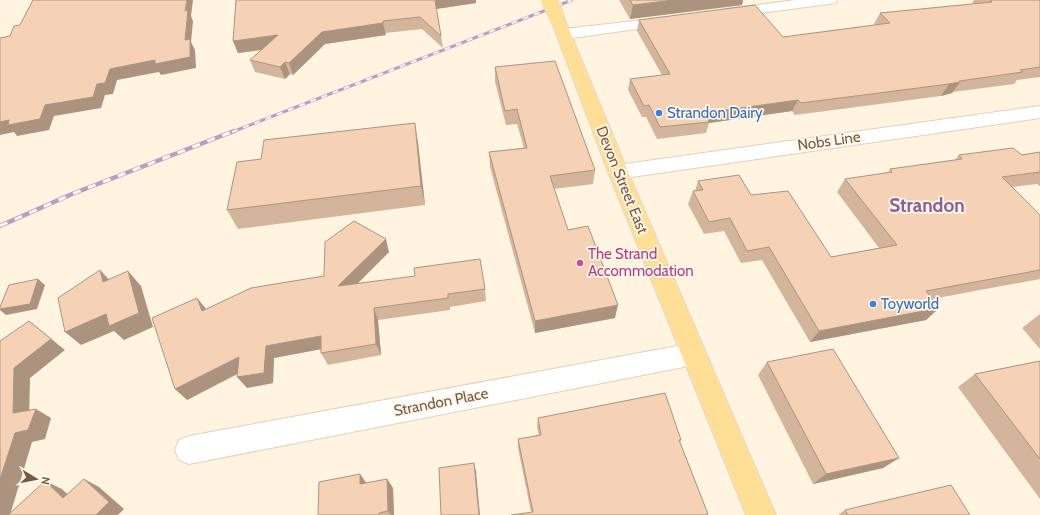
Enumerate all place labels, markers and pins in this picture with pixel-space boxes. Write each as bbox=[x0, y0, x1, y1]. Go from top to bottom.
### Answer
place label: Strandon Dairy bbox=[667, 104, 763, 122]
marker: Strandon Dairy bbox=[654, 108, 664, 118]
place label: The Strand Accommodation bbox=[588, 245, 694, 280]
marker: The Strand Accommodation bbox=[575, 258, 585, 268]
place label: Toyworld bbox=[881, 295, 939, 313]
marker: Toyworld bbox=[868, 299, 878, 309]

